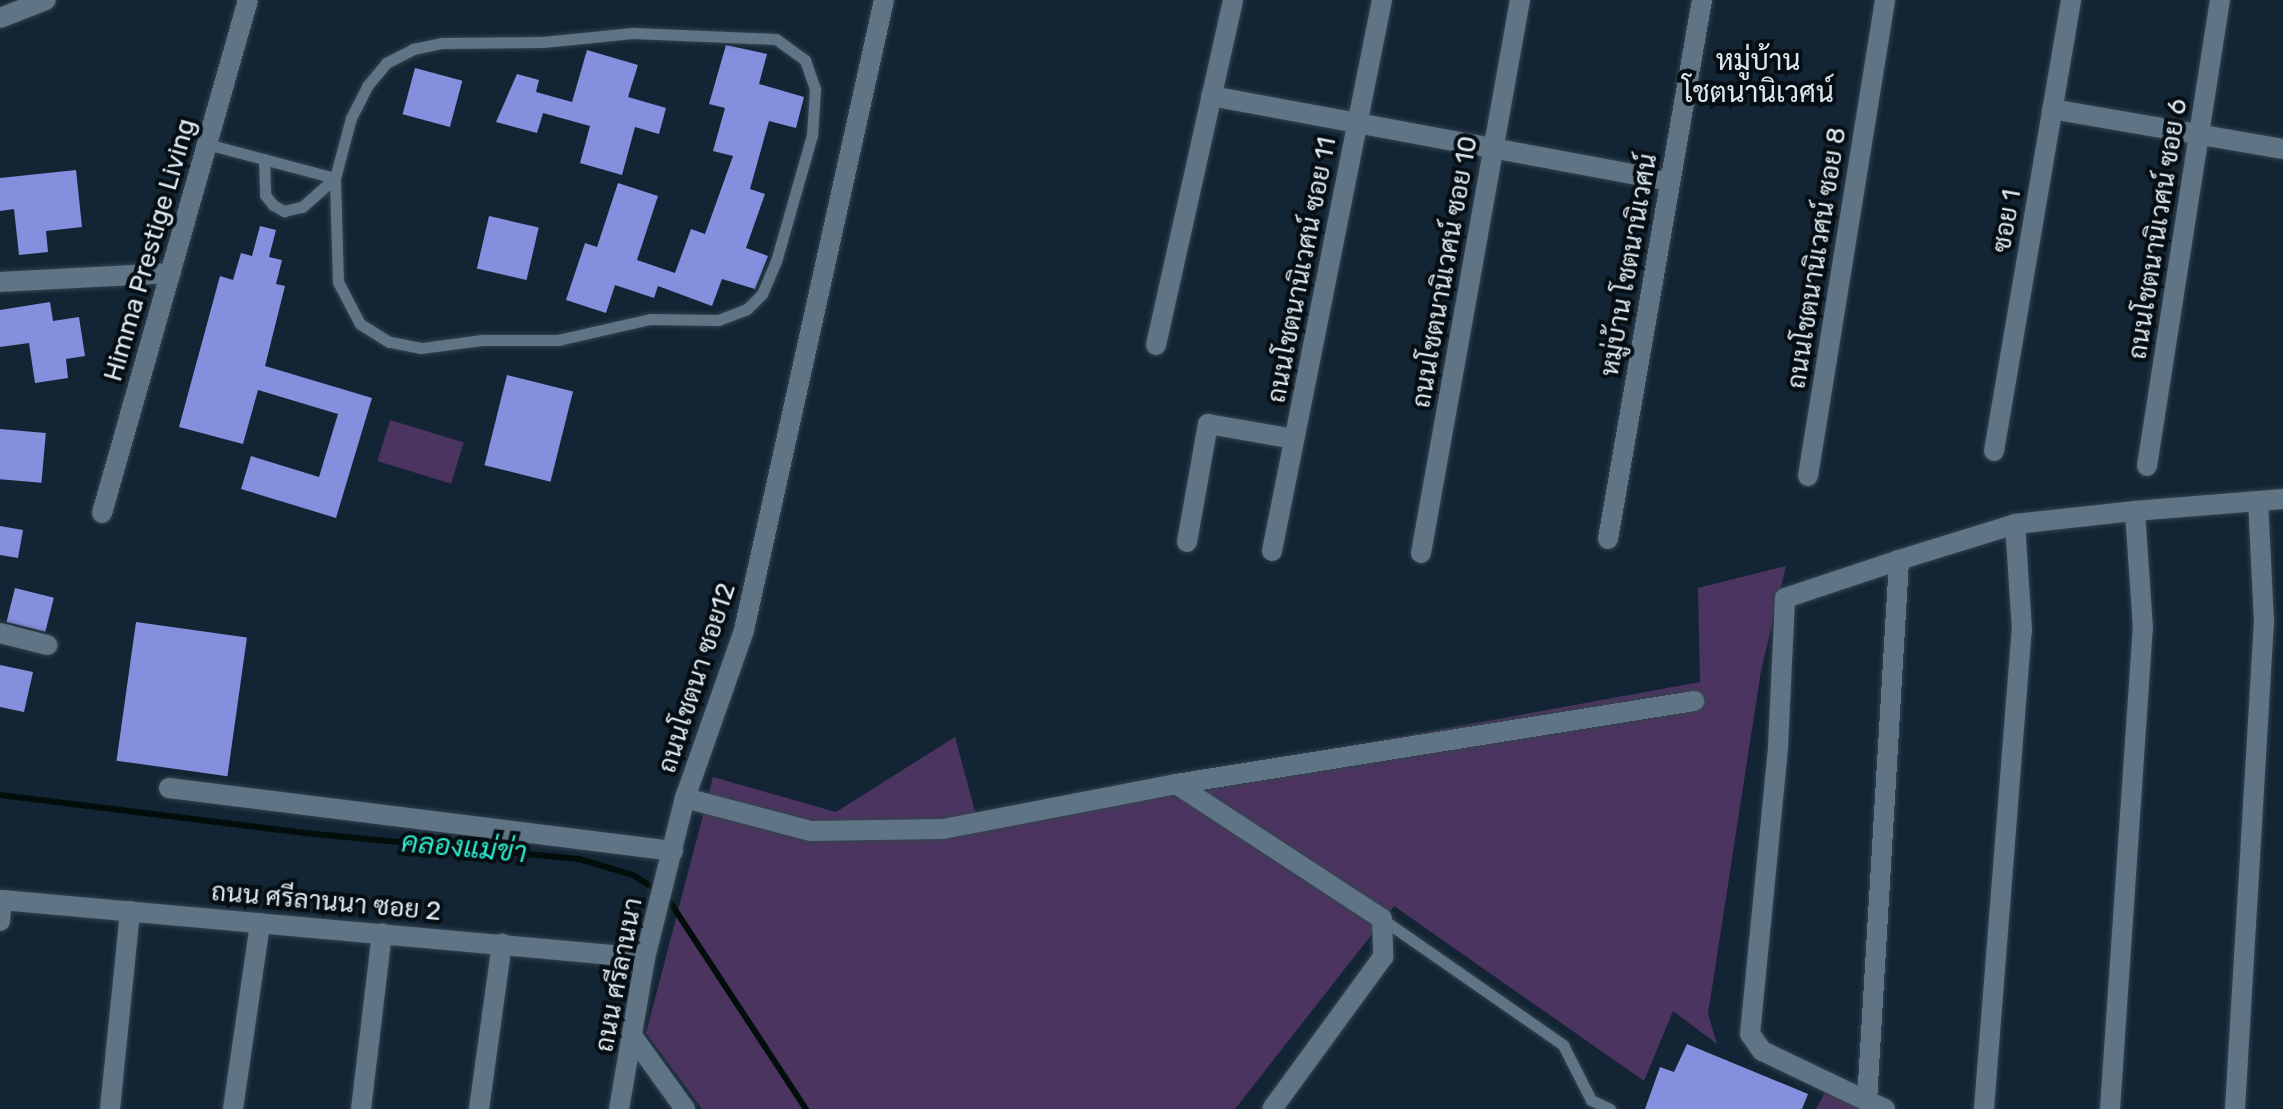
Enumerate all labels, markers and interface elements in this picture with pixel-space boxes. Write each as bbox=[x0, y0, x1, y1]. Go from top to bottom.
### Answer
district label: หมู่บ้าน โชตนานิเวศน์ bbox=[1682, 44, 1834, 110]
street label: ถนนโชตนานิเวศน์ ซอย 6 bbox=[2122, 96, 2194, 362]
street label: Himma Prestige Living bbox=[98, 115, 202, 385]
street label: ถนนโชตนานิเวศน์ ซอย 8 bbox=[1781, 125, 1853, 391]
street label: ถนนโชตนานิเวศน์ ซอย 11 bbox=[1261, 134, 1343, 406]
street label: ถนนโชตนานิเวศน์ ซอย 10 bbox=[1406, 134, 1484, 410]
street label: หมู่บ้าน โชตนานิเวศน์ bbox=[1594, 151, 1664, 379]
street label: ซอย 1 bbox=[1986, 187, 2028, 255]
street label: ถนนโชตนา ซอย12 bbox=[652, 579, 742, 777]
water label: คลองแม่ข่า bbox=[400, 826, 528, 870]
street label: ถนน ศรีลานนา ซอย 2 bbox=[210, 876, 442, 928]
street label: ถนน ศรีลานนา bbox=[589, 895, 649, 1055]

